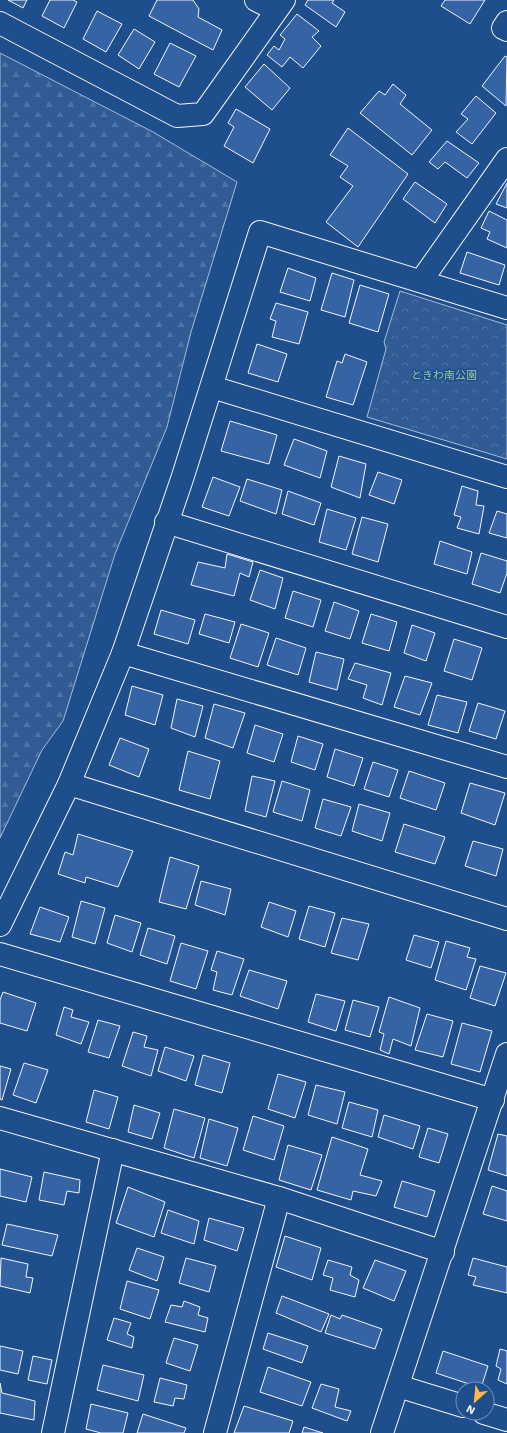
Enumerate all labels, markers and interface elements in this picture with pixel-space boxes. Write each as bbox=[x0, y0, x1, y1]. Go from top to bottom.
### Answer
park label: ときわ南公園 bbox=[411, 369, 477, 382]
north arrow bbox=[455, 1381, 495, 1421]
text: N bbox=[464, 1402, 477, 1417]

